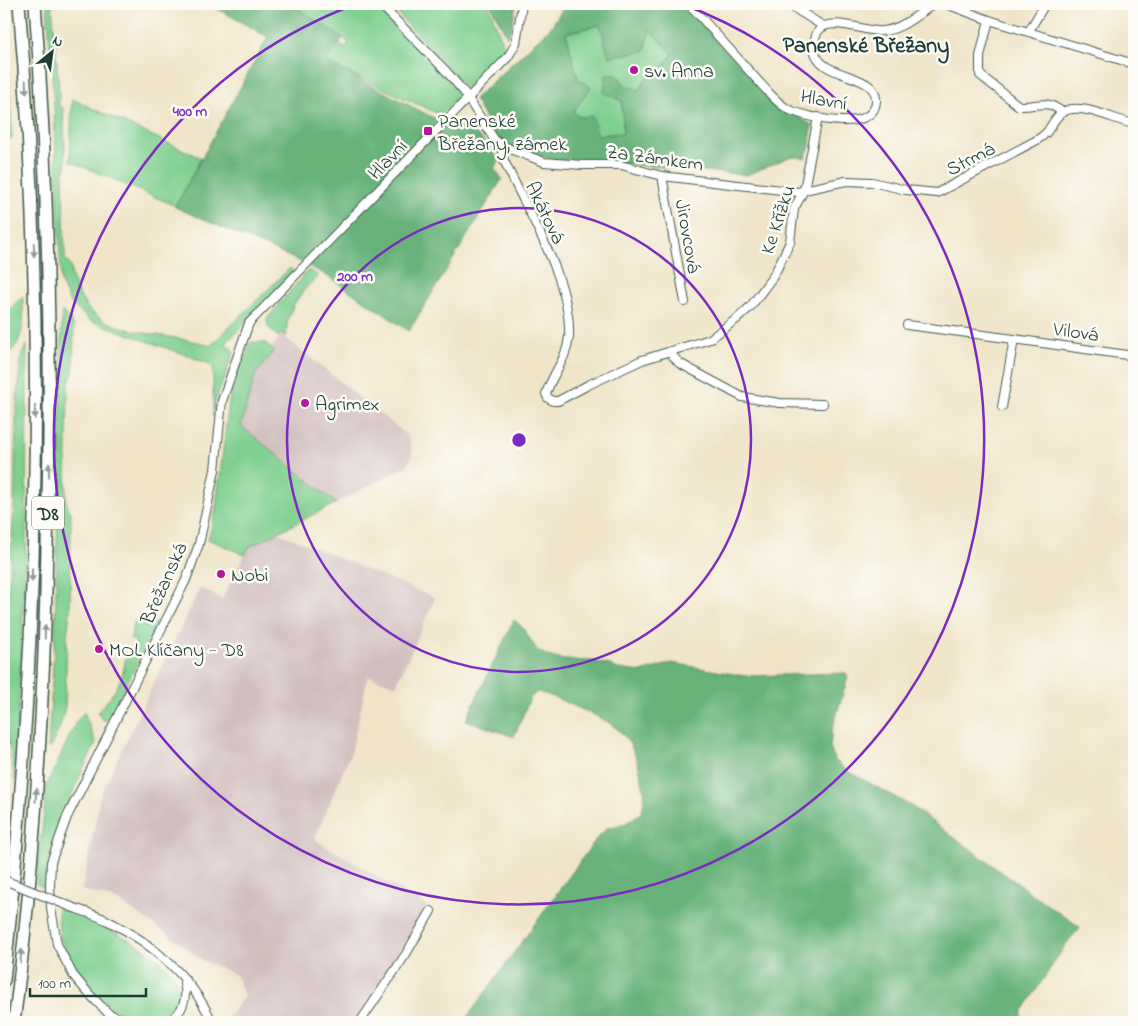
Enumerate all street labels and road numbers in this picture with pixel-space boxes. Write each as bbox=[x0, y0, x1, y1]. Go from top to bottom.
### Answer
street label: Hlavní bbox=[798, 83, 849, 120]
street label: Hlavní bbox=[362, 134, 416, 188]
street label: Strmá bbox=[942, 136, 1001, 185]
street label: Za Zámkem bbox=[604, 138, 705, 181]
street label: Akátová bbox=[516, 177, 571, 249]
street label: Ke Křížku bbox=[755, 181, 804, 258]
street label: Jirovcová bbox=[666, 197, 707, 276]
street label: Vilová bbox=[1050, 316, 1100, 351]
road number: D8 bbox=[32, 496, 64, 530]
street label: Břežanská bbox=[134, 539, 196, 630]

